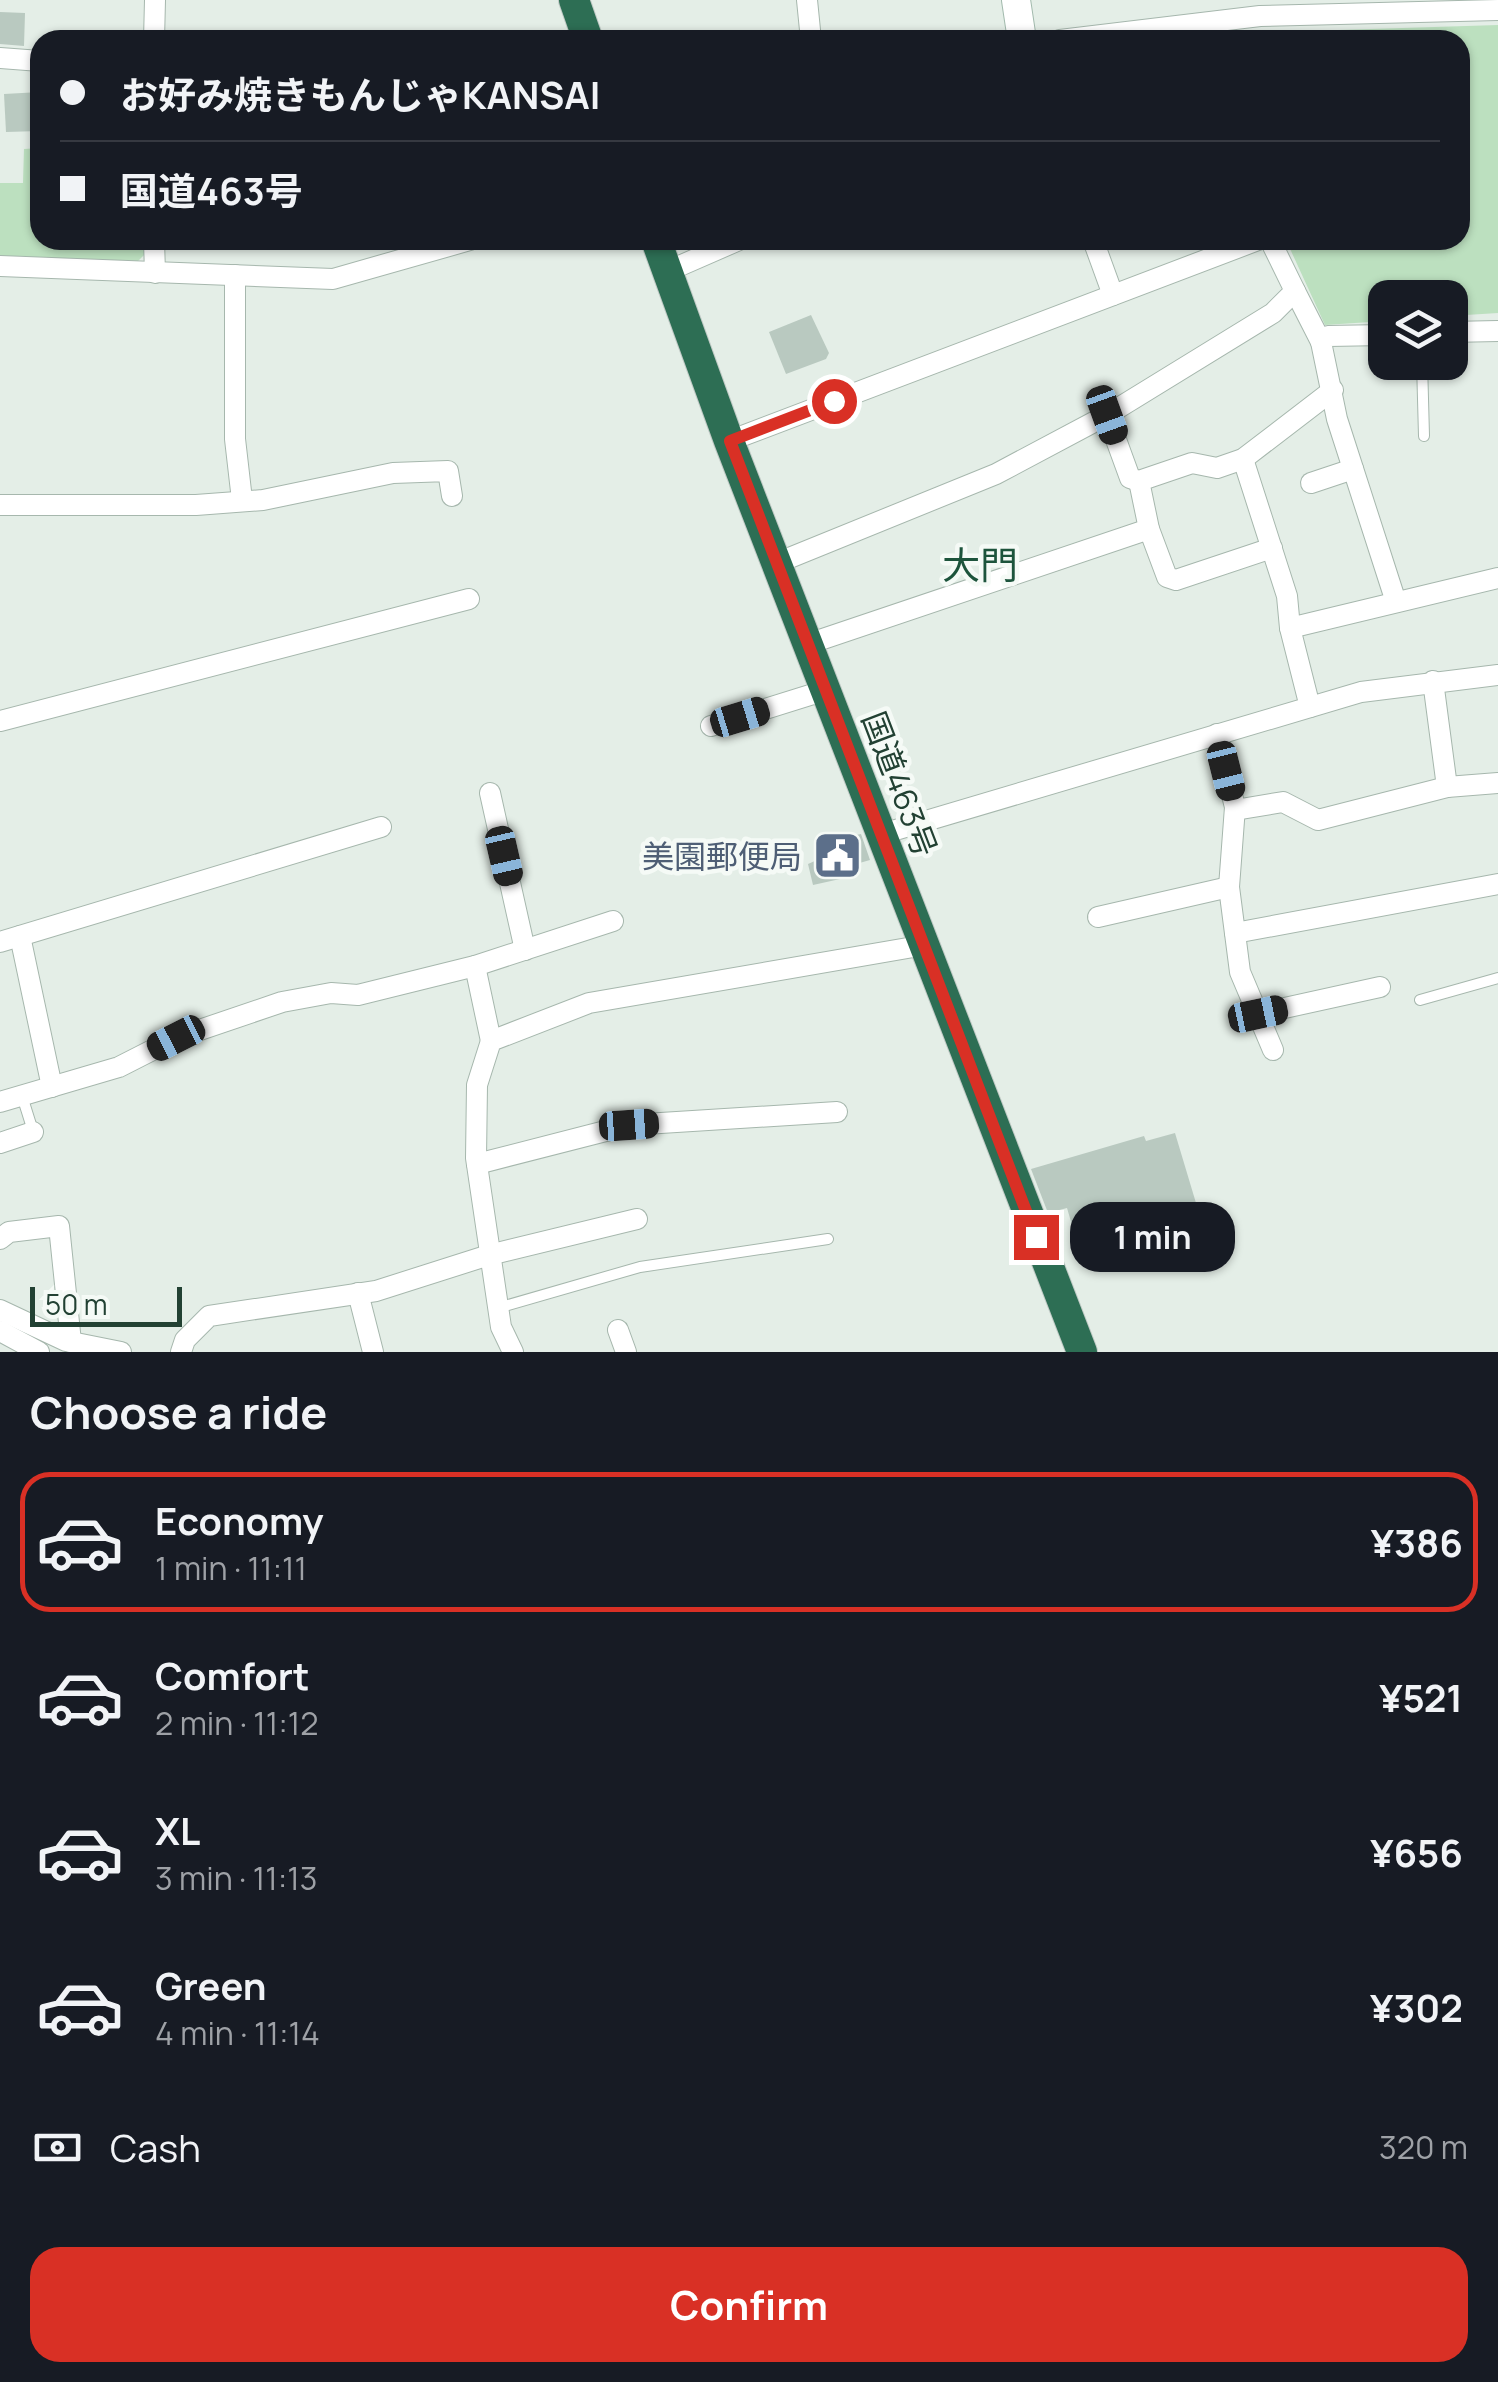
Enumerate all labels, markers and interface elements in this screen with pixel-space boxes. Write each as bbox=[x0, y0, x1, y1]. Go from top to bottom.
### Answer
text: お好み焼きもんじゃKANSAI bbox=[120, 68, 600, 120]
text: 国道463号 bbox=[120, 164, 303, 216]
map controls bbox=[1368, 280, 1468, 380]
button: layers bbox=[1368, 280, 1468, 380]
route start bbox=[812, 379, 857, 424]
car bbox=[1083, 382, 1131, 448]
district label: 大門 bbox=[942, 538, 1018, 590]
car bbox=[707, 694, 773, 740]
street label: 国道463号 bbox=[852, 705, 948, 863]
car bbox=[1204, 738, 1248, 804]
car bbox=[483, 823, 525, 889]
public building icon: 美園郵便局 bbox=[811, 830, 863, 882]
place label: 美園郵便局 bbox=[642, 834, 802, 878]
car bbox=[1226, 993, 1290, 1035]
car bbox=[142, 1011, 210, 1065]
car bbox=[598, 1108, 660, 1142]
callout: 1 min bbox=[1071, 1202, 1236, 1272]
route end bbox=[1014, 1215, 1059, 1260]
text: 1 min bbox=[1113, 1215, 1192, 1259]
scale bar bbox=[30, 1282, 182, 1326]
text: 50 m bbox=[45, 1285, 108, 1323]
text: Choose a ride bbox=[30, 1381, 327, 1443]
text: Economy bbox=[155, 1494, 324, 1546]
icon: car bbox=[35, 1497, 125, 1587]
text: ¥386 bbox=[1371, 1516, 1463, 1568]
text: 1 min · 11:11 bbox=[155, 1546, 307, 1590]
text: Comfort bbox=[155, 1649, 309, 1701]
icon: car bbox=[35, 1652, 125, 1742]
text: ¥521 bbox=[1379, 1671, 1463, 1723]
text: 2 min · 11:12 bbox=[155, 1701, 319, 1745]
text: XL bbox=[155, 1804, 200, 1856]
icon: car bbox=[35, 1807, 125, 1897]
text: ¥656 bbox=[1370, 1826, 1463, 1878]
text: 3 min · 11:13 bbox=[155, 1856, 317, 1900]
text: Green bbox=[155, 1959, 267, 2011]
icon: car bbox=[35, 1962, 125, 2052]
text: ¥302 bbox=[1370, 1981, 1463, 2033]
text: 4 min · 11:14 bbox=[155, 2011, 320, 2055]
icon: cash bbox=[30, 2120, 85, 2175]
text: Cash bbox=[110, 2121, 201, 2173]
text: 320 m bbox=[1379, 2125, 1468, 2169]
button: Confirm bbox=[30, 2247, 1468, 2362]

